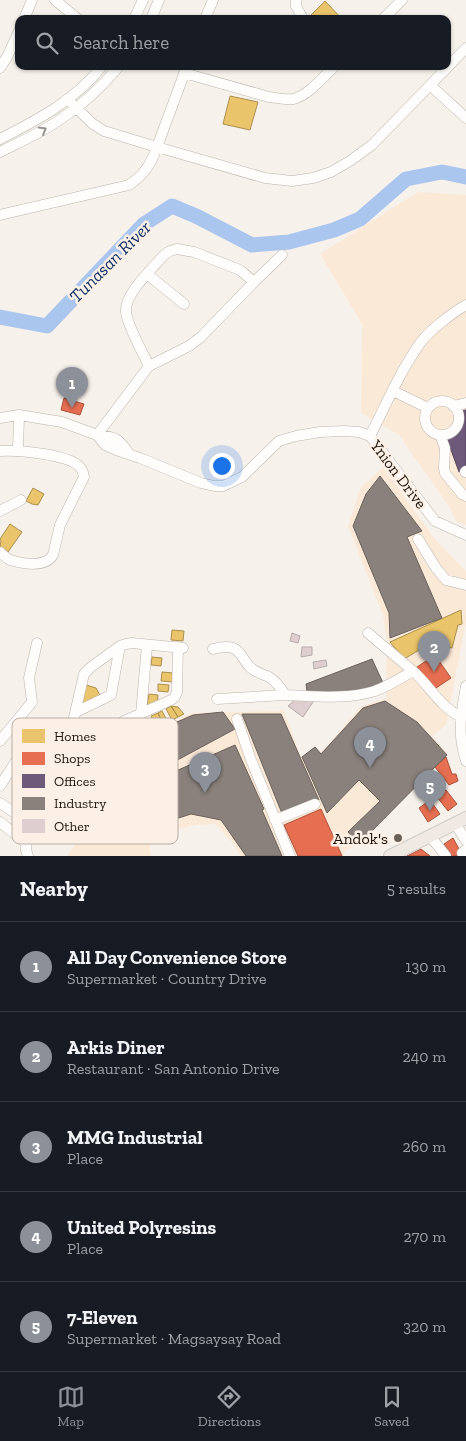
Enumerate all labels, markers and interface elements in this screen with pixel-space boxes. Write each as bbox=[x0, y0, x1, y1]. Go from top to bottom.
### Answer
search box bbox=[15, 15, 451, 70]
icon: search bbox=[33, 29, 61, 57]
text: Search here bbox=[73, 31, 169, 54]
one-way arrow bbox=[38, 126, 47, 136]
water label: Tunasan River bbox=[65, 216, 156, 307]
pin: 1 bbox=[56, 367, 88, 408]
street label: Ynion Drive bbox=[366, 435, 431, 512]
your location bbox=[209, 453, 235, 479]
pin: 2 bbox=[418, 631, 450, 672]
legend bbox=[12, 718, 178, 844]
pin: 4 bbox=[354, 727, 386, 768]
text: Homes bbox=[54, 728, 96, 745]
text: Shops bbox=[54, 750, 90, 767]
pin: 3 bbox=[189, 752, 221, 793]
pin: 5 bbox=[414, 770, 446, 811]
text: Offices bbox=[54, 773, 96, 790]
text: Industry bbox=[54, 795, 107, 812]
text: Other bbox=[54, 818, 90, 835]
place label: Andok's bbox=[333, 829, 388, 848]
marker: Andok's bbox=[392, 832, 404, 844]
text: Nearby bbox=[20, 876, 88, 901]
text: 5 results bbox=[387, 879, 446, 898]
text: All Day Convenience Store bbox=[67, 946, 287, 969]
text: 1 bbox=[33, 957, 39, 976]
text: 130 m bbox=[405, 957, 446, 976]
text: Supermarket · Country Drive bbox=[67, 969, 266, 988]
text: Arkis Diner bbox=[67, 1036, 165, 1059]
text: 2 bbox=[32, 1047, 40, 1066]
text: 240 m bbox=[402, 1047, 446, 1066]
text: Restaurant · San Antonio Drive bbox=[67, 1059, 280, 1078]
text: MMG Industrial bbox=[67, 1126, 203, 1149]
text: 3 bbox=[32, 1137, 40, 1156]
text: 260 m bbox=[403, 1137, 446, 1156]
text: Place bbox=[67, 1149, 103, 1168]
text: United Polyresins bbox=[67, 1216, 216, 1239]
text: 4 bbox=[31, 1227, 41, 1246]
text: 270 m bbox=[404, 1227, 446, 1246]
text: Place bbox=[67, 1239, 103, 1258]
text: 7-Eleven bbox=[67, 1306, 138, 1329]
text: 5 bbox=[32, 1317, 40, 1336]
text: 320 m bbox=[403, 1317, 446, 1336]
text: Supermarket · Magsaysay Road bbox=[67, 1329, 281, 1348]
tab: Map bbox=[57, 1383, 85, 1430]
tab: Directions bbox=[198, 1383, 261, 1430]
tab: Saved bbox=[374, 1383, 409, 1430]

